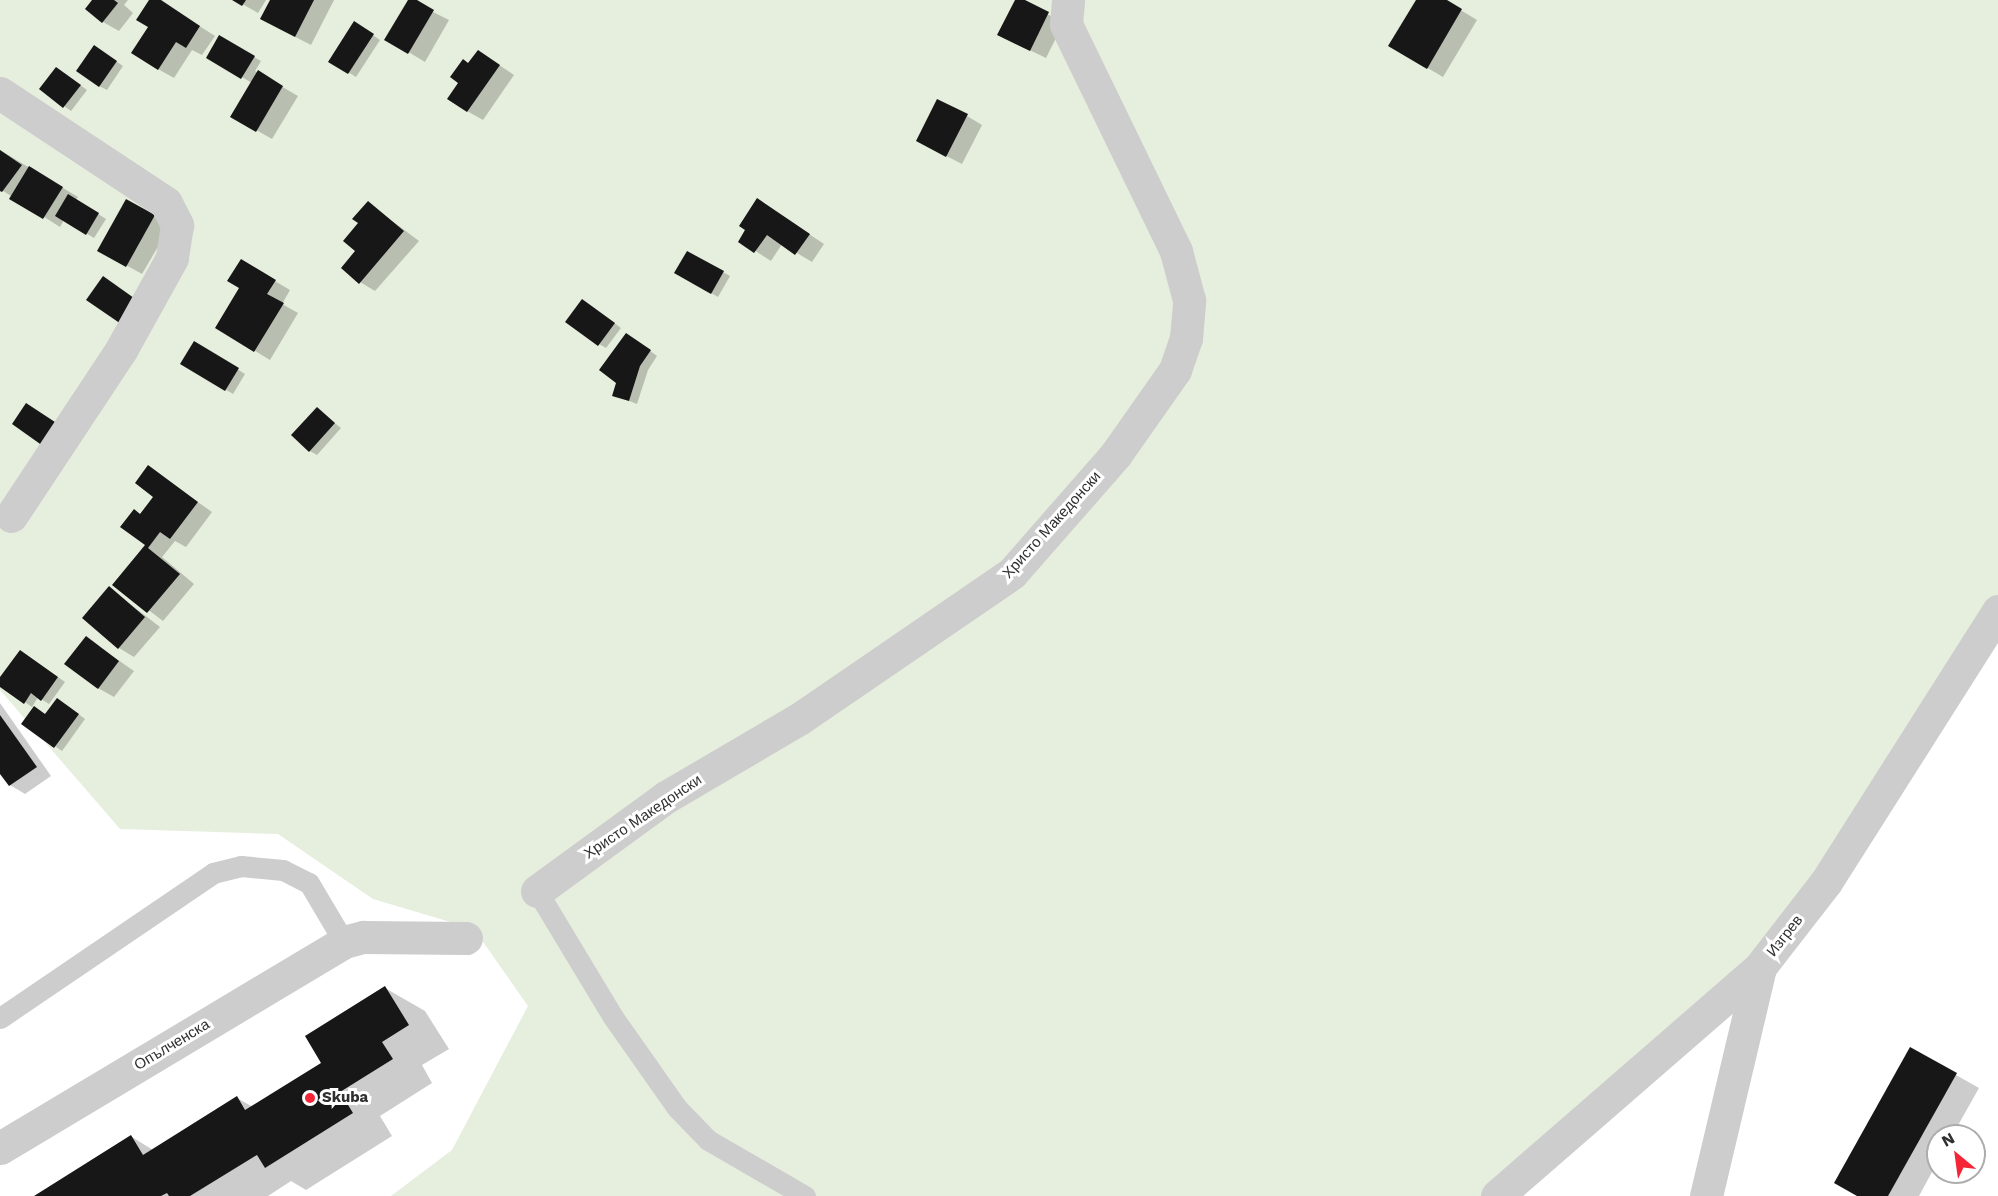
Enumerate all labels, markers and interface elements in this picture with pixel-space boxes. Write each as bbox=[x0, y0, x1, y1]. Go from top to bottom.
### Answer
street label: Христо Македонски bbox=[999, 468, 1105, 582]
street label: Христо Македонски bbox=[581, 771, 705, 863]
street label: Изгрев bbox=[1763, 912, 1807, 960]
street label: Опълченска bbox=[131, 1015, 213, 1075]
place label: Skuba bbox=[322, 1089, 368, 1107]
marker: Skuba bbox=[303, 1091, 317, 1105]
north arrow bbox=[1926, 1124, 1986, 1184]
text: N bbox=[1938, 1128, 1958, 1151]

